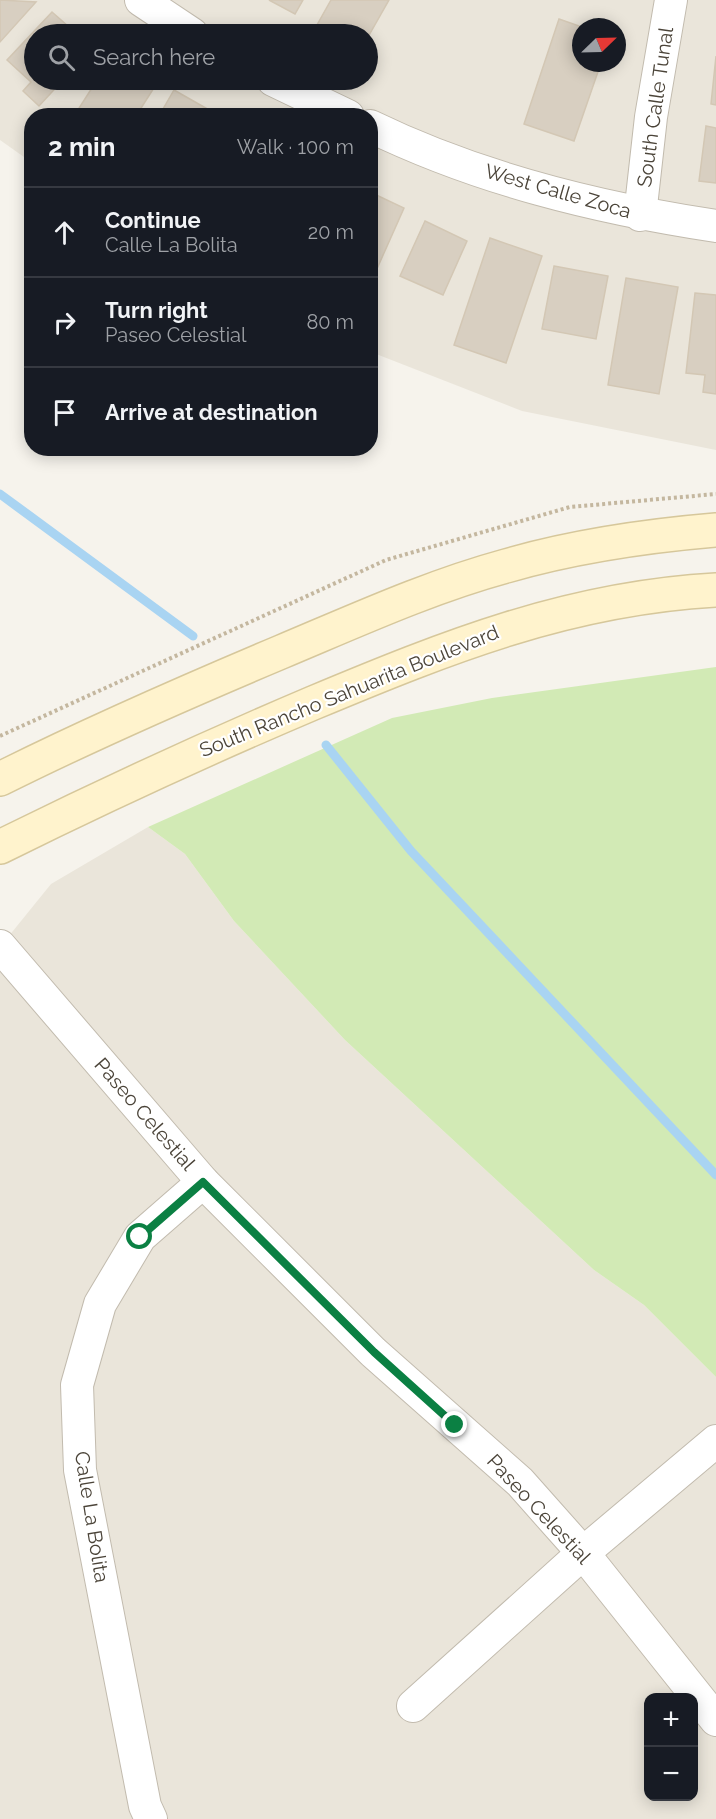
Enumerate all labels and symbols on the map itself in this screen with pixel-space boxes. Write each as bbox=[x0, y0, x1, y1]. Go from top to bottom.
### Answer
north arrow bbox=[572, 18, 626, 72]
street label: South Calle Tunal bbox=[632, 25, 678, 189]
street label: West Calle Zoca bbox=[482, 159, 634, 223]
street label: South Rancho Sahuarita Boulevard bbox=[196, 620, 502, 762]
street label: Paseo Celestial bbox=[90, 1053, 201, 1176]
route start bbox=[126, 1223, 152, 1249]
route end bbox=[441, 1411, 467, 1437]
street label: Paseo Celestial bbox=[482, 1449, 596, 1569]
street label: Calle La Bolita bbox=[70, 1450, 114, 1584]

